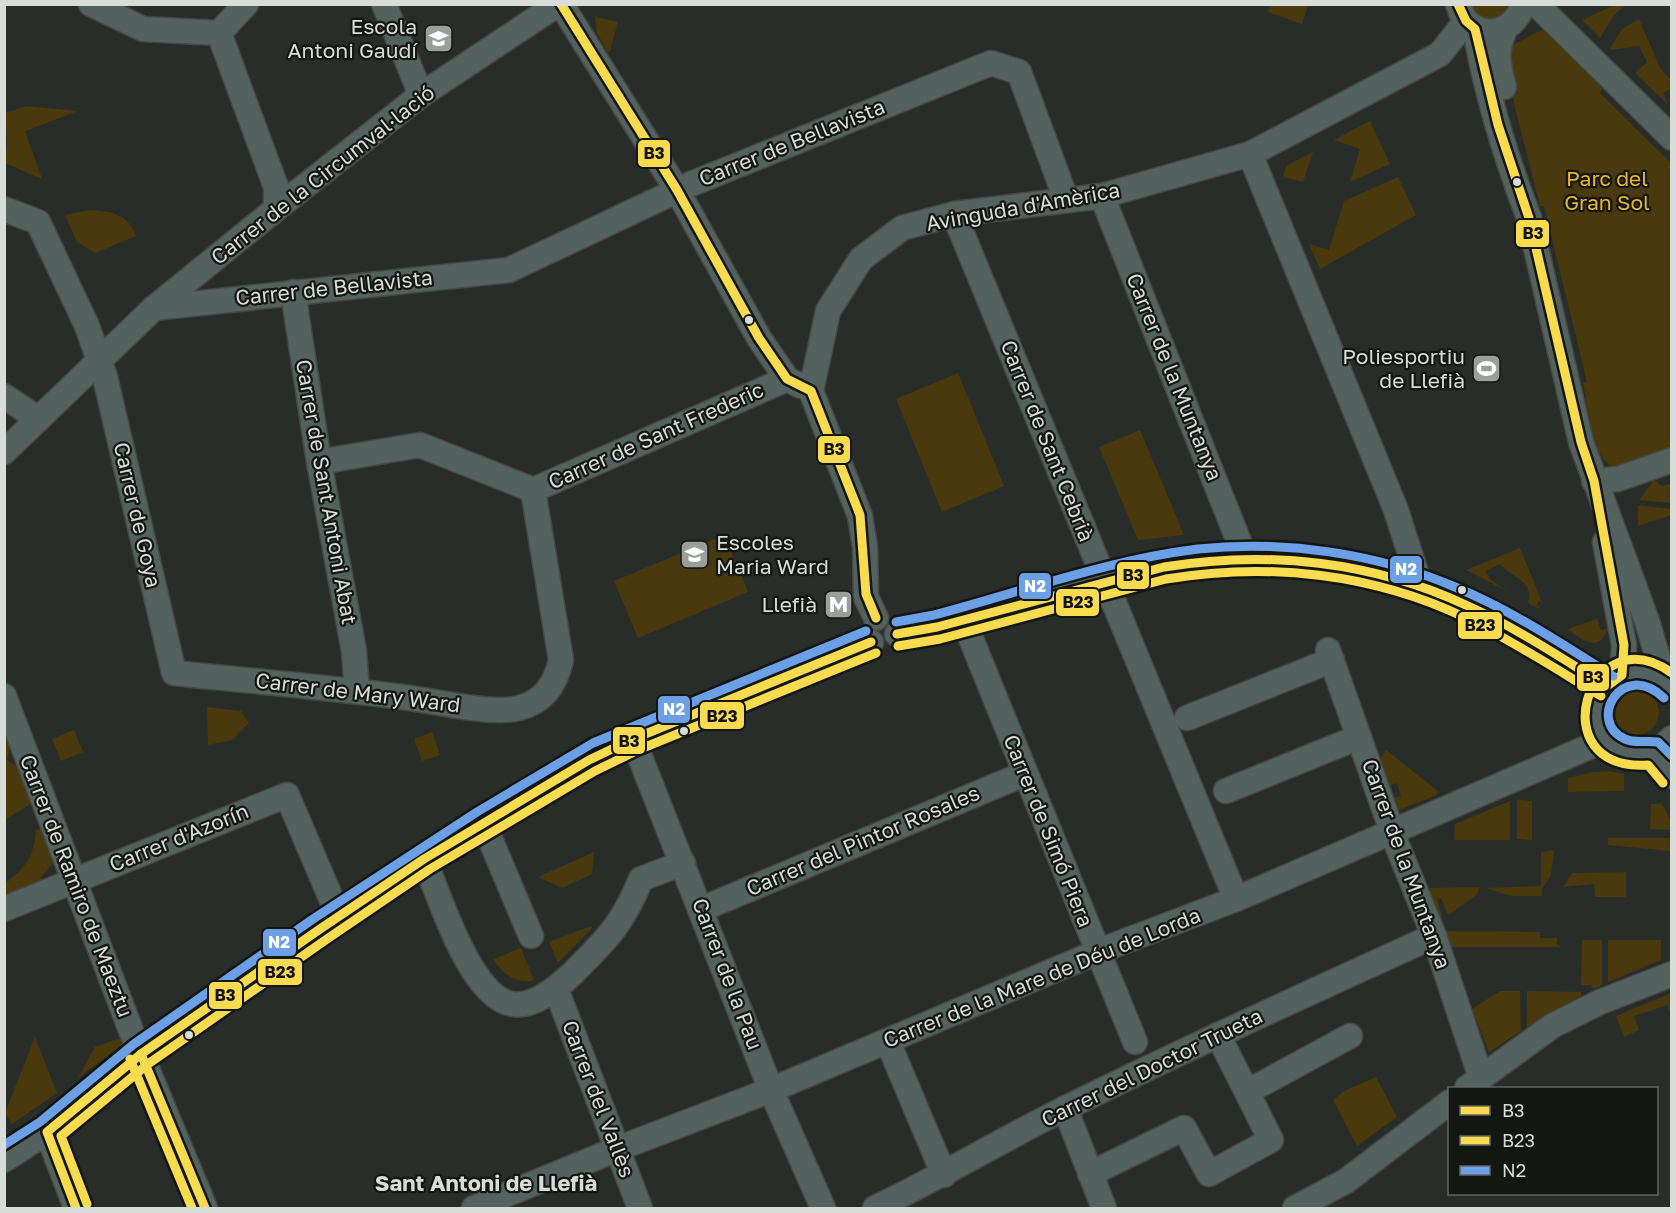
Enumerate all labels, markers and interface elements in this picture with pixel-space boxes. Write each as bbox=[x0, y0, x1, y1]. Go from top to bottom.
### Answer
place label: Escola Antoni Gaudí bbox=[288, 13, 418, 63]
school or university icon: Escola Antoni Gaudí bbox=[422, 23, 454, 55]
street label: Carrer de la Circumval·lació bbox=[205, 79, 439, 270]
street label: Carrer de Bellavista bbox=[695, 93, 888, 191]
line badge: B3 bbox=[637, 139, 671, 168]
text: B3 bbox=[643, 143, 665, 163]
park label: Parc del Gran Sol bbox=[1564, 165, 1650, 215]
street label: Avinguda d'Amèrica bbox=[924, 176, 1122, 236]
unlabelled marker bbox=[1511, 176, 1523, 188]
line badge: B3 bbox=[1515, 219, 1550, 248]
text: B3 bbox=[1522, 223, 1544, 243]
street label: Carrer de Bellavista bbox=[234, 264, 434, 310]
street label: Carrer de la Muntanya bbox=[1121, 269, 1228, 484]
unlabelled marker bbox=[743, 314, 755, 326]
street label: Carrer de Sant Cebrià bbox=[996, 336, 1100, 545]
place label: Poliesportiu de Llefià bbox=[1342, 343, 1465, 393]
sports icon: Poliesportiu de Llefià bbox=[1470, 353, 1502, 385]
street label: Carrer de Sant Antoni Abat bbox=[291, 357, 363, 626]
street label: Carrer de Sant Frederic bbox=[544, 376, 767, 494]
line badge: B3 bbox=[817, 435, 851, 464]
text: B3 bbox=[823, 439, 845, 459]
street label: Carrer de Goya bbox=[109, 440, 167, 590]
place label: Escoles Maria Ward bbox=[716, 529, 829, 579]
school or university icon: Escoles Maria Ward bbox=[679, 539, 711, 571]
line badge: N2 bbox=[1389, 555, 1423, 584]
text: N2 bbox=[1395, 559, 1417, 579]
line badge: B3 bbox=[1116, 561, 1150, 590]
text: B3 bbox=[1122, 565, 1144, 585]
line badge: N2 bbox=[1018, 572, 1052, 600]
text: N2 bbox=[1024, 576, 1046, 596]
unlabelled marker bbox=[1456, 584, 1468, 596]
line badge: B23 bbox=[1055, 588, 1100, 617]
metro station icon: Llefià bbox=[822, 589, 854, 621]
place label: Llefià bbox=[762, 591, 817, 617]
text: B23 bbox=[1063, 592, 1094, 612]
line badge: B23 bbox=[1457, 611, 1503, 640]
text: B23 bbox=[1465, 615, 1496, 635]
line badge: B3 bbox=[1576, 663, 1610, 692]
street label: Carrer de Mary Ward bbox=[254, 667, 462, 717]
text: B3 bbox=[1582, 667, 1604, 687]
line badge: N2 bbox=[657, 695, 691, 724]
text: N2 bbox=[663, 699, 685, 719]
line badge: B23 bbox=[699, 701, 745, 730]
text: B23 bbox=[707, 706, 738, 726]
unlabelled marker bbox=[678, 725, 690, 737]
line badge: B3 bbox=[612, 726, 646, 755]
text: B3 bbox=[618, 731, 640, 751]
street label: Carrer de Simó Piera bbox=[998, 731, 1099, 931]
street label: Carrer de Ramiro de Maeztu bbox=[15, 751, 139, 1021]
street label: Carrer de la Muntanya bbox=[1357, 755, 1457, 972]
street label: Carrer del Pintor Rosales bbox=[742, 779, 983, 901]
street label: Carrer d'Azorín bbox=[105, 797, 252, 877]
street label: Carrer de la Pau bbox=[687, 894, 769, 1053]
street label: Carrer de la Mare de Déu de Lorda bbox=[879, 901, 1204, 1053]
line badge: N2 bbox=[262, 928, 297, 957]
text: N2 bbox=[268, 932, 290, 952]
line badge: B23 bbox=[257, 958, 303, 986]
text: B23 bbox=[265, 962, 296, 982]
line badge: B3 bbox=[208, 981, 243, 1010]
text: B3 bbox=[214, 985, 236, 1005]
street label: Carrer del Doctor Trueta bbox=[1037, 1002, 1266, 1132]
street label: Carrer del Vallès bbox=[557, 1016, 641, 1181]
unlabelled marker bbox=[183, 1029, 195, 1041]
legend bbox=[1448, 1087, 1658, 1195]
text: B3 bbox=[1502, 1099, 1525, 1121]
text: B23 bbox=[1502, 1129, 1535, 1151]
text: N2 bbox=[1502, 1159, 1526, 1181]
district label: Sant Antoni de Llefià bbox=[375, 1169, 597, 1196]

